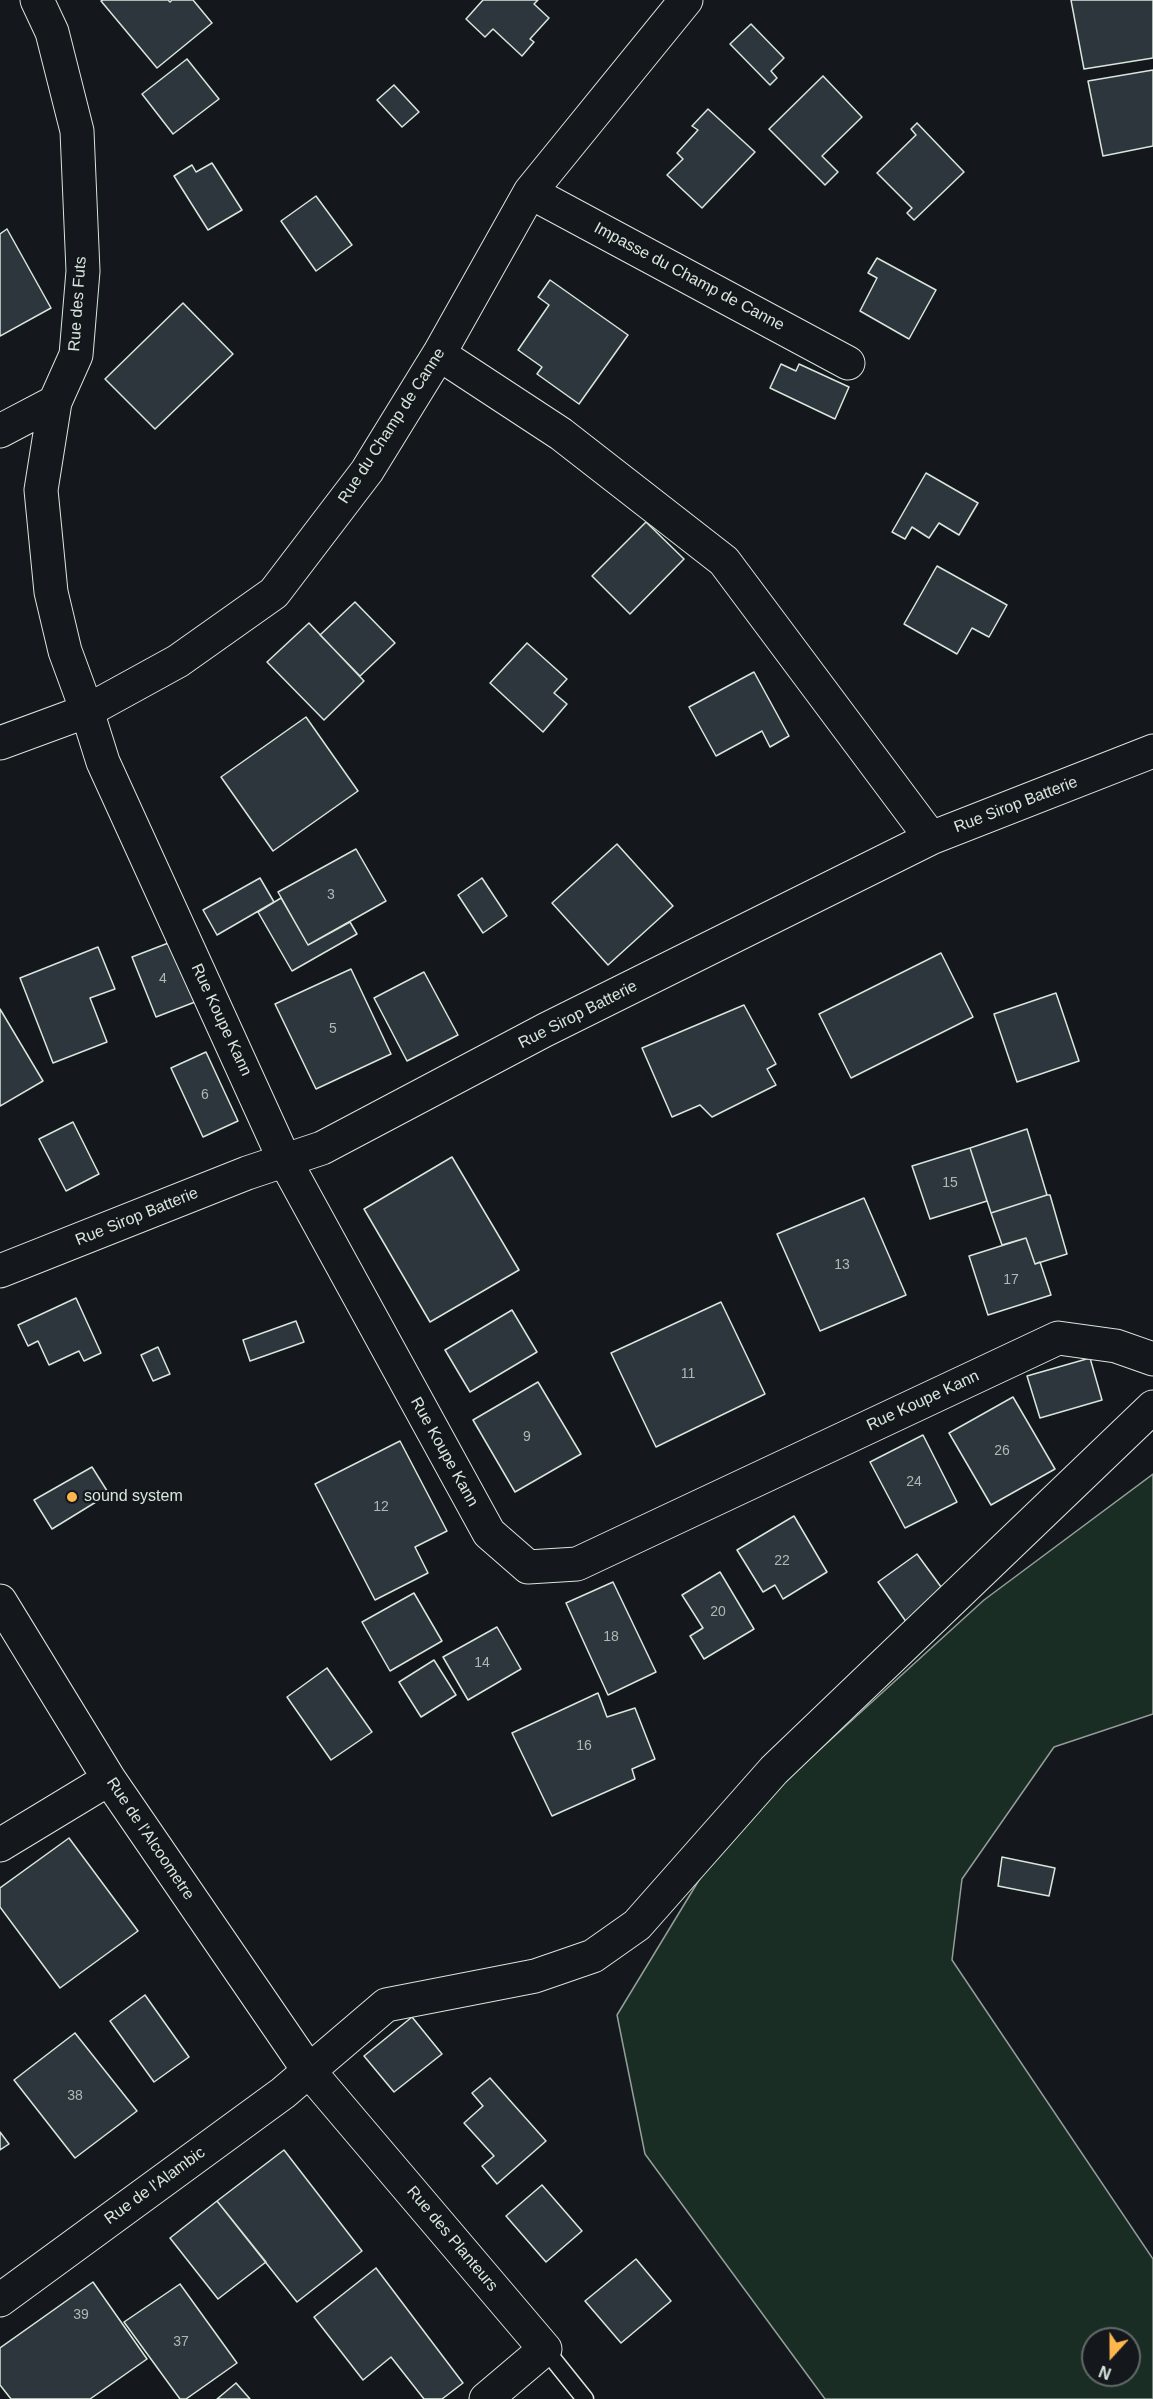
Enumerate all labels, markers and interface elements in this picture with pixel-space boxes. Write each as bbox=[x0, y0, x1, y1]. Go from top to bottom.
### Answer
street label: Impasse du Champ de Canne bbox=[591, 219, 787, 335]
street label: Rue des Futs bbox=[65, 256, 91, 352]
street label: Rue du Champ de Canne bbox=[335, 345, 449, 507]
street label: Rue Sirop Batterie bbox=[952, 773, 1080, 837]
house number: 3 bbox=[327, 887, 335, 903]
street label: Rue Koupe Kann bbox=[187, 961, 255, 1079]
house number: 4 bbox=[159, 971, 167, 987]
street label: Rue Sirop Batterie bbox=[515, 977, 641, 1053]
house number: 5 bbox=[329, 1021, 337, 1037]
house number: 6 bbox=[201, 1087, 209, 1103]
house number: 15 bbox=[942, 1175, 958, 1191]
street label: Rue Sirop Batterie bbox=[73, 1184, 201, 1250]
house number: 13 bbox=[834, 1257, 850, 1273]
house number: 17 bbox=[1003, 1272, 1019, 1288]
house number: 11 bbox=[681, 1366, 695, 1382]
street label: Rue Koupe Kann bbox=[864, 1367, 982, 1435]
street label: Rue Koupe Kann bbox=[406, 1394, 482, 1510]
house number: 9 bbox=[523, 1429, 531, 1445]
house number: 26 bbox=[994, 1443, 1010, 1459]
house number: 24 bbox=[906, 1474, 922, 1490]
place label: sound system bbox=[84, 1487, 183, 1507]
marker: sound system bbox=[65, 1490, 79, 1504]
house number: 12 bbox=[373, 1499, 389, 1515]
house number: 22 bbox=[774, 1553, 790, 1569]
house number: 20 bbox=[710, 1604, 726, 1620]
house number: 18 bbox=[603, 1629, 619, 1645]
house number: 14 bbox=[474, 1655, 490, 1671]
house number: 16 bbox=[576, 1738, 592, 1754]
street label: Rue de l'Alcoometre bbox=[102, 1774, 198, 1904]
house number: 38 bbox=[67, 2088, 83, 2104]
street label: Rue de l'Alambic bbox=[101, 2143, 209, 2229]
street label: Rue des Planteurs bbox=[402, 2182, 502, 2296]
house number: 39 bbox=[73, 2307, 89, 2323]
north arrow bbox=[1081, 2327, 1141, 2387]
house number: 37 bbox=[173, 2334, 189, 2350]
text: N bbox=[1097, 2362, 1114, 2382]

